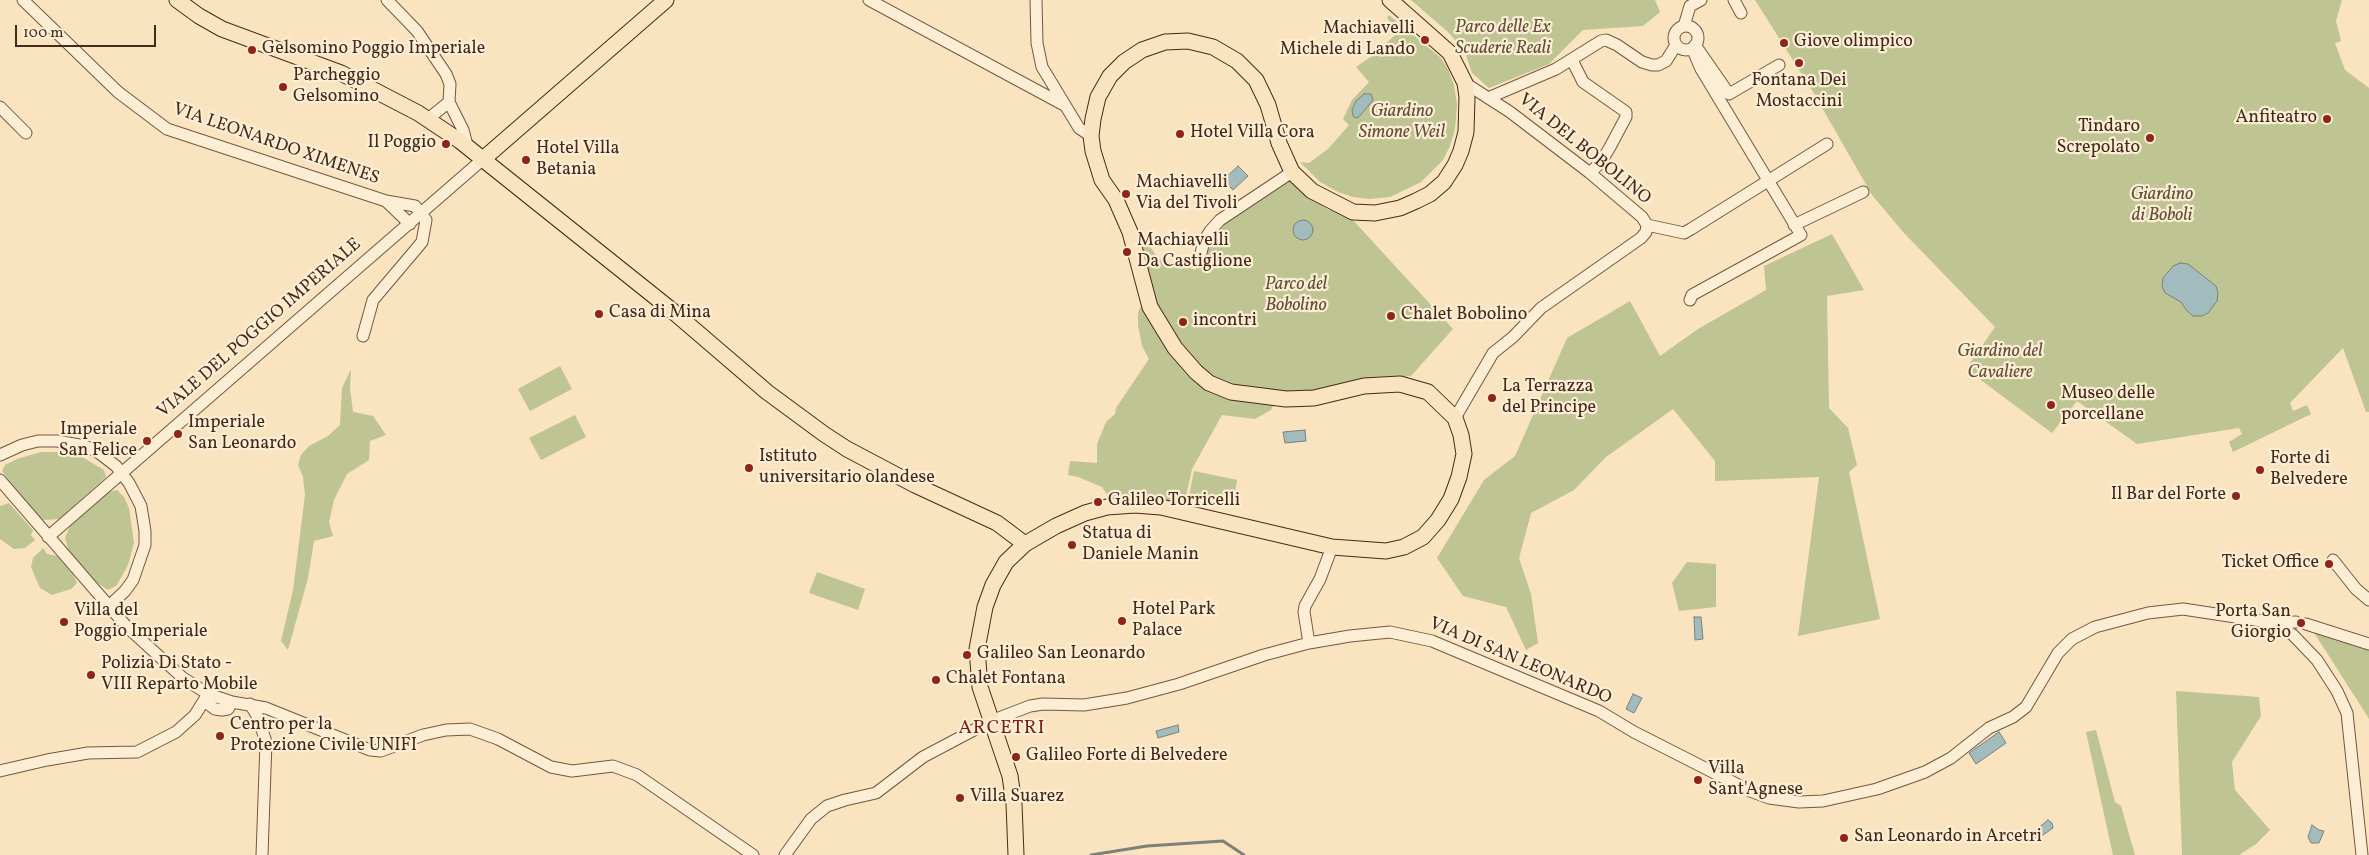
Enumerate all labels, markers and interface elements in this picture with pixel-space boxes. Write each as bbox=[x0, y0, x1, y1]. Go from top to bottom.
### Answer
scale bar bbox=[18, 15, 159, 47]
park label: Parco delle Ex Scuderie Reali bbox=[1455, 18, 1551, 60]
place label: Machiavelli Michele di Lando bbox=[1280, 19, 1415, 62]
text: 100 m bbox=[23, 23, 63, 44]
place label: Giove olimpico bbox=[1794, 32, 1913, 54]
marker: Machiavelli Michele di Lando bbox=[1419, 34, 1431, 46]
marker: Giove olimpico bbox=[1778, 37, 1790, 49]
place label: Gelsomino Poggio Imperiale bbox=[262, 39, 485, 61]
marker: Gelsomino Poggio Imperiale bbox=[246, 44, 258, 56]
marker: Fontana Dei Mostaccini bbox=[1793, 57, 1805, 69]
place label: Parcheggio Gelsomino bbox=[293, 66, 380, 108]
place label: Fontana Dei Mostaccini bbox=[1751, 71, 1847, 114]
marker: Parcheggio Gelsomino bbox=[277, 81, 289, 93]
street label: VIA DEL BOBOLINO bbox=[1513, 90, 1655, 210]
street label: VIA LEONARDO XIMENES bbox=[170, 99, 382, 191]
park label: Giardino Simone Weil bbox=[1359, 102, 1445, 144]
place label: Anfiteatro bbox=[2235, 108, 2317, 130]
marker: Anfiteatro bbox=[2321, 113, 2333, 125]
place label: Tindaro Screpolato bbox=[2056, 117, 2140, 160]
place label: Hotel Villa Cora bbox=[1190, 123, 1315, 145]
marker: Hotel Villa Cora bbox=[1174, 128, 1186, 140]
marker: Tindaro Screpolato bbox=[2144, 132, 2156, 144]
place label: Il Poggio bbox=[368, 133, 436, 155]
marker: Il Poggio bbox=[440, 138, 452, 150]
place label: Hotel Villa Betania bbox=[536, 139, 619, 182]
marker: Hotel Villa Betania bbox=[520, 154, 532, 166]
place label: Machiavelli Via del Tivoli bbox=[1136, 173, 1238, 215]
park label: Giardino di Boboli bbox=[2131, 185, 2193, 228]
marker: Machiavelli Via del Tivoli bbox=[1120, 188, 1132, 200]
place label: Machiavelli Da Castiglione bbox=[1137, 231, 1252, 274]
street label: VIALE DEL POGGIO IMPERIALE bbox=[154, 234, 366, 424]
marker: Machiavelli Da Castiglione bbox=[1121, 246, 1133, 258]
park label: Parco del Bobolino bbox=[1265, 275, 1327, 318]
place label: Casa di Mina bbox=[609, 303, 711, 325]
place label: Chalet Bobolino bbox=[1401, 305, 1527, 327]
marker: Casa di Mina bbox=[593, 308, 605, 320]
marker: Chalet Bobolino bbox=[1385, 310, 1397, 322]
place label: incontri bbox=[1193, 311, 1257, 333]
marker: incontri bbox=[1177, 316, 1189, 328]
park label: Giardino del Cavaliere bbox=[1957, 342, 2043, 384]
place label: La Terrazza del Principe bbox=[1502, 377, 1596, 419]
place label: Museo delle porcellane bbox=[2061, 384, 2155, 426]
marker: La Terrazza del Principe bbox=[1486, 392, 1498, 404]
marker: Museo delle porcellane bbox=[2045, 399, 2057, 411]
place label: Imperiale San Leonardo bbox=[188, 413, 296, 456]
place label: Imperiale San Felice bbox=[59, 420, 137, 462]
marker: Imperiale San Leonardo bbox=[172, 428, 184, 440]
marker: Imperiale San Felice bbox=[141, 435, 153, 447]
place label: Istituto universitario olandese bbox=[759, 447, 935, 489]
place label: Forte di Belvedere bbox=[2270, 449, 2348, 492]
marker: Istituto universitario olandese bbox=[743, 462, 755, 474]
marker: Forte di Belvedere bbox=[2254, 464, 2266, 476]
place label: Il Bar del Forte bbox=[2111, 485, 2226, 507]
marker: Il Bar del Forte bbox=[2230, 490, 2242, 502]
place label: Galileo Torricelli bbox=[1108, 491, 1240, 513]
marker: Galileo Torricelli bbox=[1092, 496, 1104, 508]
place label: Statua di Daniele Manin bbox=[1082, 524, 1199, 566]
marker: Statua di Daniele Manin bbox=[1066, 539, 1078, 551]
place label: Ticket Office bbox=[2222, 553, 2319, 575]
marker: Ticket Office bbox=[2323, 558, 2335, 570]
place label: Hotel Park Palace bbox=[1132, 600, 1216, 642]
place label: Villa del Poggio Imperiale bbox=[74, 601, 208, 644]
place label: Porta San Giorgio bbox=[2215, 602, 2291, 644]
street label: VIA DI SAN LEONARDO bbox=[1426, 614, 1614, 710]
marker: Hotel Park Palace bbox=[1116, 615, 1128, 627]
marker: Villa del Poggio Imperiale bbox=[58, 616, 70, 628]
marker: Porta San Giorgio bbox=[2295, 617, 2307, 629]
place label: Galileo San Leonardo bbox=[977, 644, 1145, 666]
marker: Galileo San Leonardo bbox=[961, 649, 973, 661]
place label: Polizia Di Stato - VIII Reparto Mobile bbox=[101, 654, 258, 696]
marker: Polizia Di Stato - VIII Reparto Mobile bbox=[85, 669, 97, 681]
place label: Chalet Fontana bbox=[946, 669, 1066, 691]
marker: Chalet Fontana bbox=[930, 674, 942, 686]
place label: Centro per la Protezione Civile UNIFI bbox=[230, 715, 417, 758]
district label: ARCETRI bbox=[958, 719, 1046, 741]
marker: Centro per la Protezione Civile UNIFI bbox=[214, 730, 226, 742]
place label: Galileo Forte di Belvedere bbox=[1026, 746, 1228, 768]
marker: Galileo Forte di Belvedere bbox=[1010, 751, 1022, 763]
place label: Villa Sant'Agnese bbox=[1708, 759, 1803, 802]
marker: Villa Sant'Agnese bbox=[1692, 774, 1704, 786]
place label: Villa Suarez bbox=[970, 787, 1064, 809]
marker: Villa Suarez bbox=[954, 792, 966, 804]
place label: San Leonardo in Arcetri bbox=[1854, 827, 2042, 849]
marker: San Leonardo in Arcetri bbox=[1838, 832, 1850, 844]

